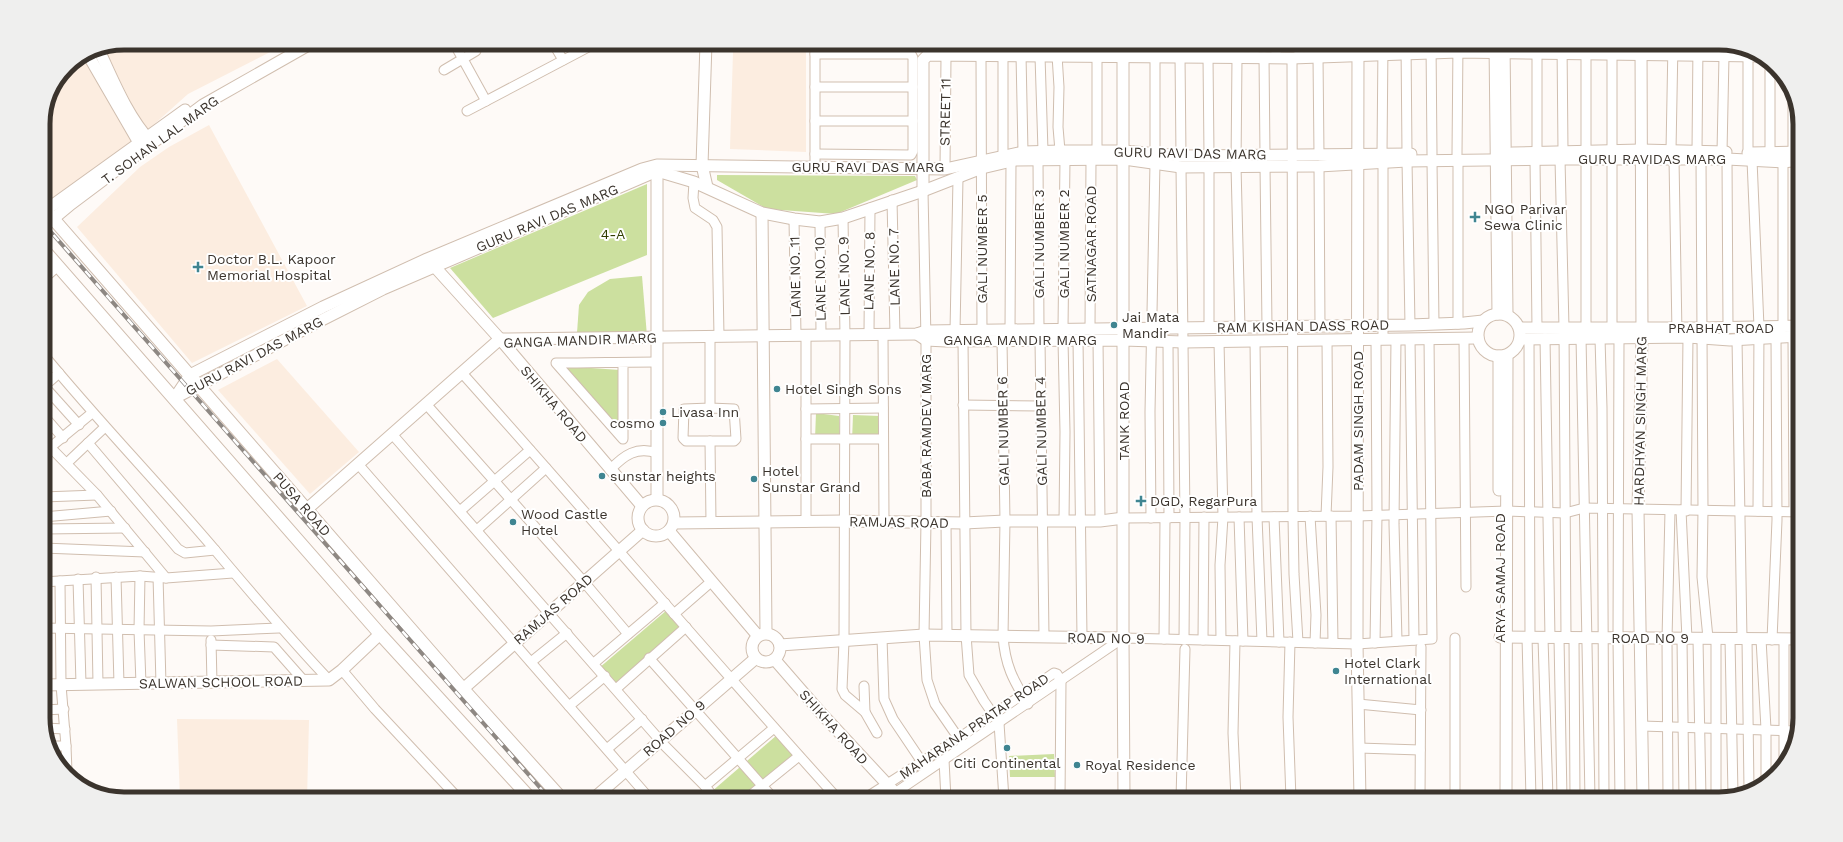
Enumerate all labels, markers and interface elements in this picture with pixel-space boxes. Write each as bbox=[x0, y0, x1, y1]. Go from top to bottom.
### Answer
street label: STREET 11 bbox=[936, 78, 954, 146]
street label: T. SOHAN LAL MARG bbox=[98, 92, 222, 188]
street label: GURU RAVI DAS MARG bbox=[1113, 144, 1267, 162]
street label: GURU RAVIDAS MARG bbox=[1578, 151, 1726, 167]
street label: GURU RAVI DAS MARG bbox=[792, 159, 944, 175]
street label: GURU RAVI DAS MARG bbox=[473, 181, 621, 255]
street label: SATNAGAR ROAD bbox=[1083, 186, 1099, 302]
street label: GALI NUMBER 3 bbox=[1031, 189, 1047, 299]
street label: GALI NUMBER 2 bbox=[1056, 189, 1072, 299]
street label: GALI NUMBER 5 bbox=[974, 194, 990, 304]
place label: NGO Parivar Sewa Clinic bbox=[1484, 201, 1567, 233]
marker: NGO Parivar Sewa Clinic bbox=[1469, 211, 1481, 223]
park label: 4-A bbox=[601, 226, 625, 242]
street label: LANE NO. 7 bbox=[885, 228, 903, 306]
street label: LANE NO. 8 bbox=[860, 231, 878, 311]
street label: LANE NO. 11 bbox=[786, 236, 804, 318]
street label: LANE NO. 9 bbox=[835, 236, 853, 316]
street label: LANE NO. 10 bbox=[811, 237, 829, 321]
place label: Doctor B.L. Kapoor Memorial Hospital bbox=[207, 251, 336, 283]
marker: Doctor B.L. Kapoor Memorial Hospital bbox=[192, 261, 204, 273]
place label: Jai Mata Mandir bbox=[1122, 309, 1179, 341]
street label: GURU RAVI DAS MARG bbox=[183, 313, 325, 399]
street label: RAM KISHAN DASS ROAD bbox=[1217, 316, 1389, 336]
marker: Jai Mata Mandir bbox=[1109, 320, 1119, 330]
street label: PRABHAT ROAD bbox=[1668, 320, 1774, 336]
street label: GANGA MANDIR MARG bbox=[503, 329, 657, 351]
street label: GANGA MANDIR MARG bbox=[943, 332, 1097, 348]
street label: HARDHYAN SINGH MARG bbox=[1631, 336, 1649, 506]
street label: PADAM SINGH ROAD bbox=[1350, 351, 1366, 491]
street label: BABA RAMDEV MARG bbox=[918, 354, 934, 498]
street label: SHIKHA ROAD bbox=[517, 362, 591, 446]
street label: GALI NUMBER 6 bbox=[994, 376, 1012, 486]
street label: GALI NUMBER 4 bbox=[1032, 376, 1050, 486]
place label: Hotel Singh Sons bbox=[785, 381, 902, 397]
street label: TANK ROAD bbox=[1116, 381, 1132, 461]
marker: Hotel Singh Sons bbox=[772, 384, 782, 394]
place label: Livasa Inn bbox=[671, 404, 739, 420]
marker: Livasa Inn bbox=[658, 407, 668, 417]
place label: cosmo bbox=[610, 415, 655, 431]
marker: cosmo bbox=[658, 418, 668, 428]
place label: Hotel Sunstar Grand bbox=[762, 463, 861, 495]
place label: sunstar heights bbox=[610, 468, 716, 484]
street label: PUSA ROAD bbox=[270, 469, 334, 539]
marker: sunstar heights bbox=[597, 471, 607, 481]
marker: Hotel Sunstar Grand bbox=[749, 474, 759, 484]
place label: DGD, RegarPura bbox=[1150, 493, 1257, 509]
marker: DGD, RegarPura bbox=[1135, 495, 1147, 507]
place label: Wood Castle Hotel bbox=[521, 506, 607, 538]
street label: RAMJAS ROAD bbox=[849, 513, 949, 531]
street label: ARYA SAMAJ ROAD bbox=[1492, 513, 1508, 643]
marker: Wood Castle Hotel bbox=[508, 517, 518, 527]
street label: RAMJAS ROAD bbox=[510, 570, 596, 648]
street label: ROAD NO 9 bbox=[1067, 629, 1145, 647]
street label: ROAD NO 9 bbox=[1611, 630, 1689, 646]
place label: Hotel Clark International bbox=[1344, 655, 1432, 687]
marker: Hotel Clark International bbox=[1331, 666, 1341, 676]
street label: MAHARANA PRATAP ROAD bbox=[896, 670, 1052, 782]
street label: SALWAN SCHOOL ROAD bbox=[139, 673, 303, 691]
street label: SHIKHA ROAD bbox=[796, 686, 872, 768]
street label: ROAD NO 9 bbox=[639, 696, 709, 760]
marker: Citi Continental bbox=[1002, 743, 1012, 753]
place label: Citi Continental bbox=[953, 755, 1061, 771]
place label: Royal Residence bbox=[1085, 757, 1196, 773]
marker: Royal Residence bbox=[1072, 760, 1082, 770]

